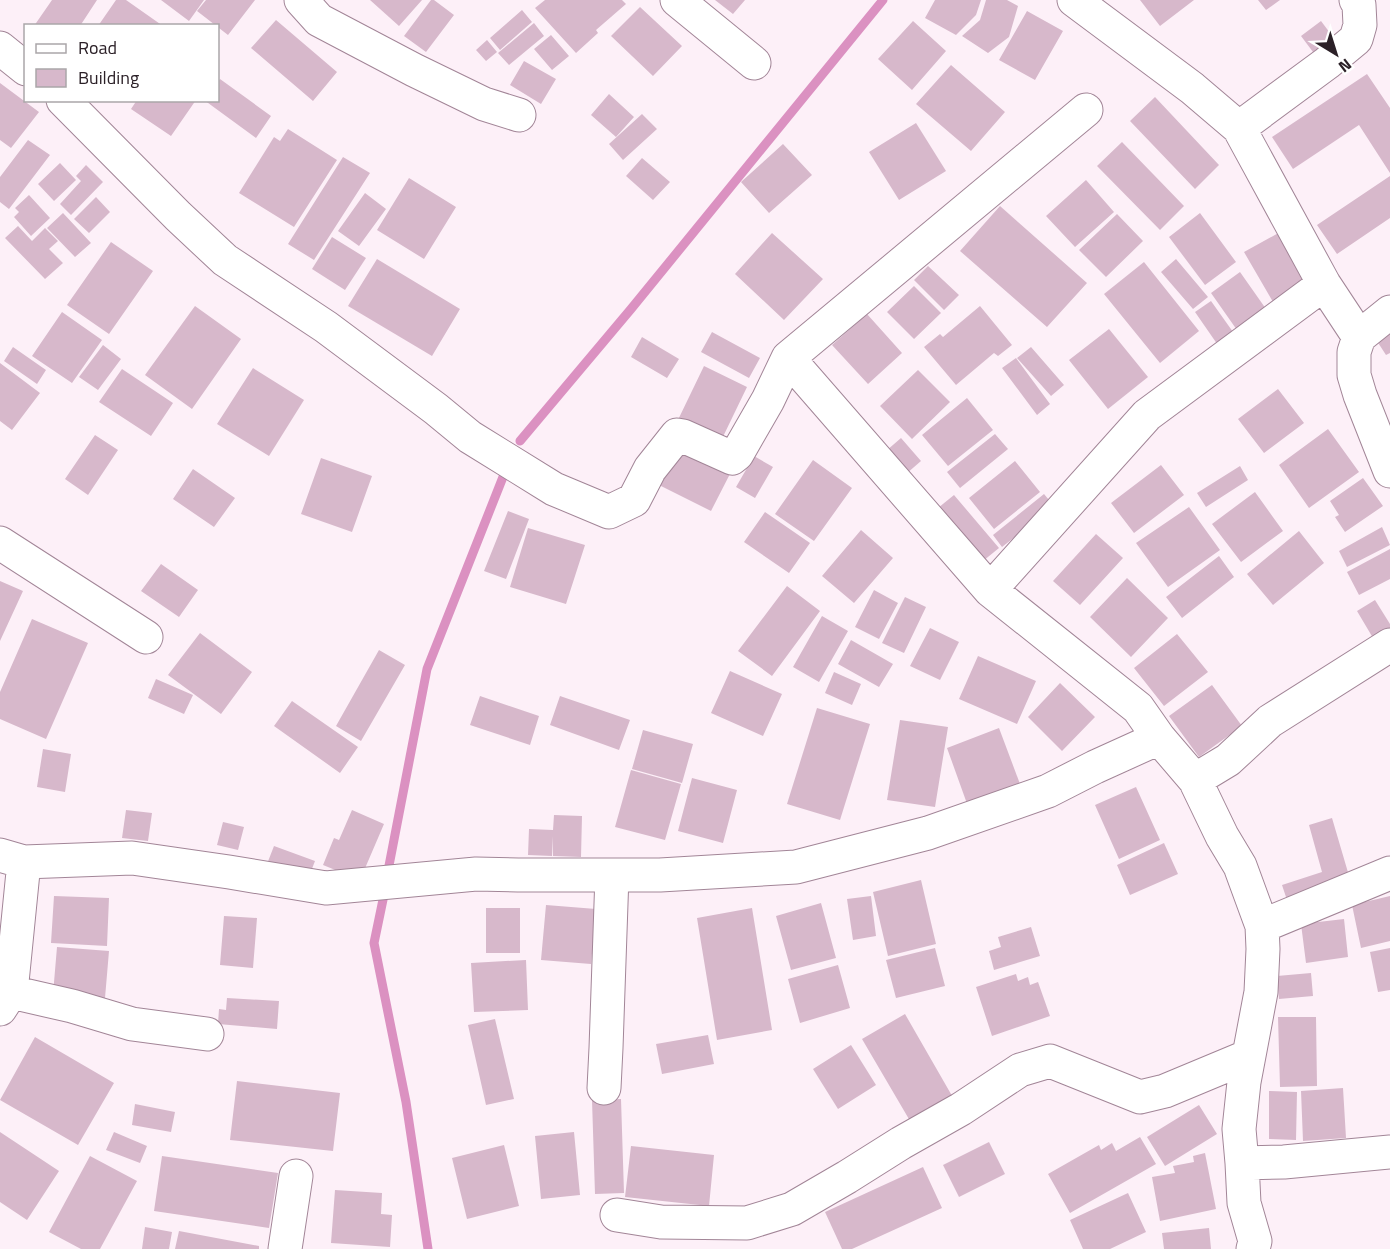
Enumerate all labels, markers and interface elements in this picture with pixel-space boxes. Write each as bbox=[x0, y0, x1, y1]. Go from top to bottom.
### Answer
legend bbox=[24, 24, 219, 102]
north arrow bbox=[1306, 24, 1366, 84]
text: Road bbox=[78, 34, 117, 61]
text: N bbox=[1333, 53, 1357, 79]
text: Building bbox=[78, 64, 139, 91]

